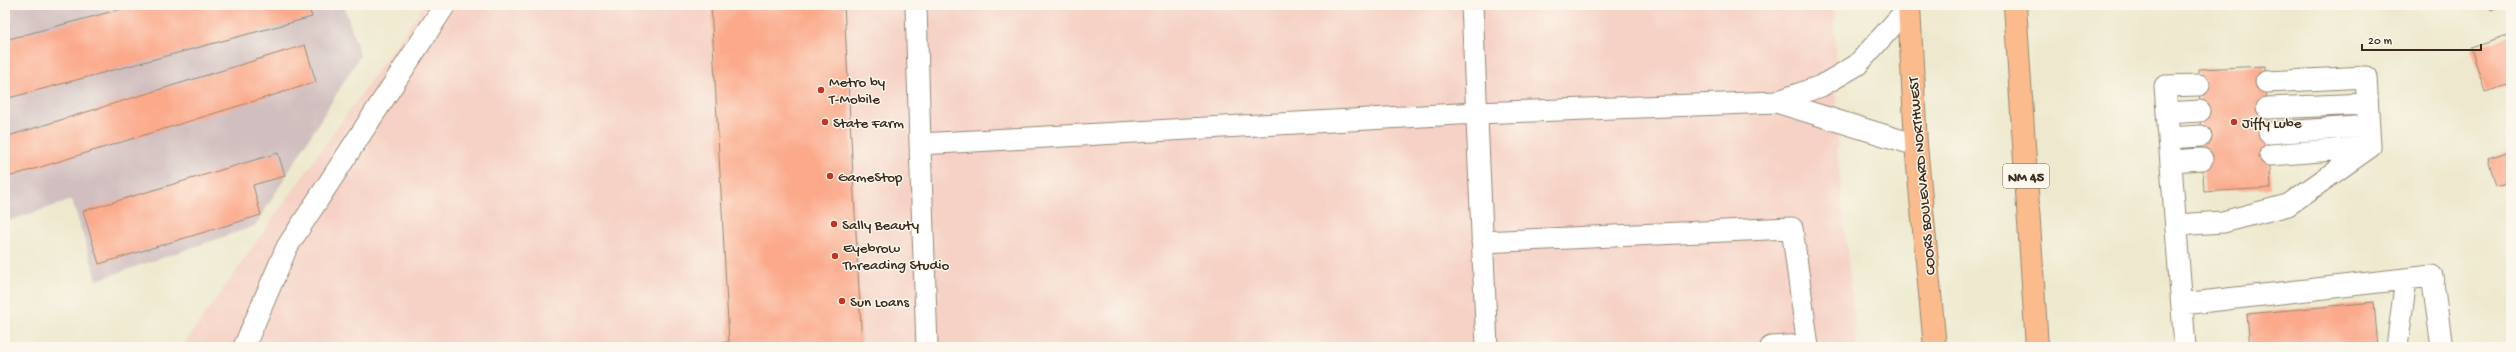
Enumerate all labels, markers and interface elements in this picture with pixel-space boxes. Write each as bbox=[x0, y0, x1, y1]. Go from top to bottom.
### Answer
scale bar bbox=[2362, 26, 2481, 52]
text: 20 m bbox=[2368, 35, 2393, 49]
place label: Metro by T-Mobile bbox=[828, 74, 886, 109]
street label: COORS BOULEVARD NORTHWEST bbox=[1905, 75, 1941, 276]
marker: Metro by T-Mobile bbox=[816, 85, 826, 95]
place label: State Farm bbox=[833, 115, 904, 133]
place label: Jiffy Lube bbox=[2242, 115, 2302, 133]
marker: State Farm bbox=[820, 117, 830, 127]
marker: Jiffy Lube bbox=[2229, 117, 2239, 127]
road number: NM 45 bbox=[2003, 164, 2049, 188]
place label: GameStop bbox=[838, 169, 903, 187]
marker: GameStop bbox=[825, 171, 835, 181]
place label: Sally Beauty bbox=[842, 217, 920, 235]
marker: Sally Beauty bbox=[829, 219, 839, 229]
place label: Eyebrow Threading Studio bbox=[842, 240, 950, 275]
marker: Eyebrow Threading Studio bbox=[830, 251, 840, 261]
place label: Sun Loans bbox=[850, 294, 909, 312]
marker: Sun Loans bbox=[837, 296, 847, 306]

